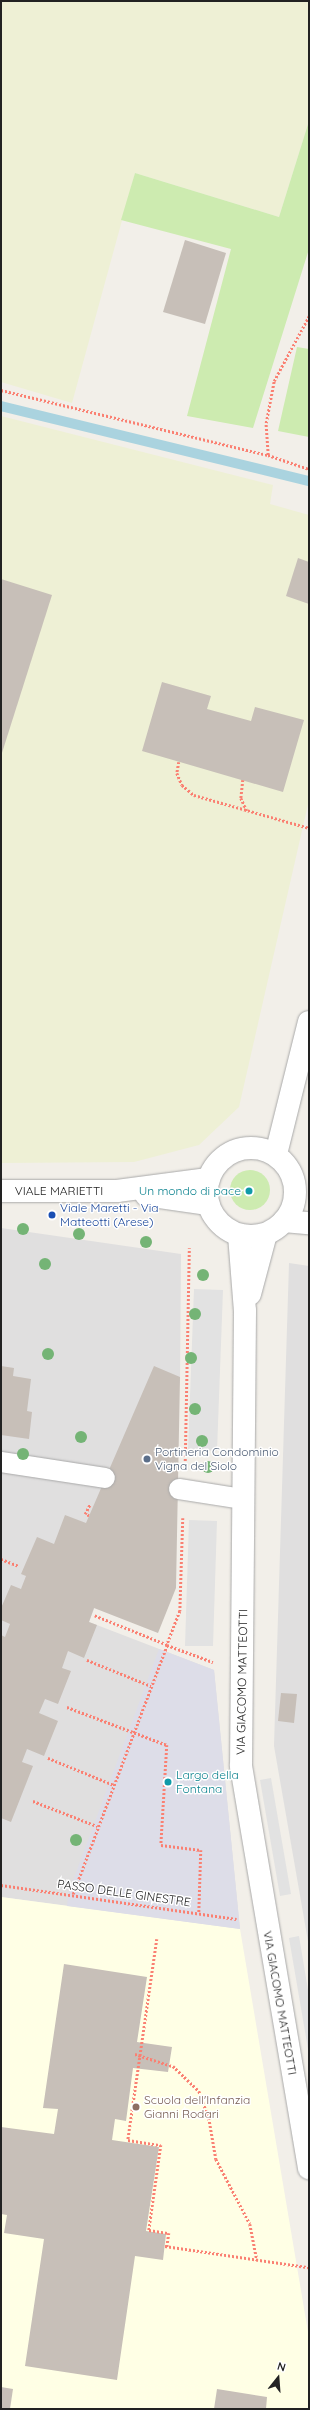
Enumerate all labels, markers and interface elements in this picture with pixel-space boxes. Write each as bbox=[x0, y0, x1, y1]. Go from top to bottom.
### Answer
street label: VIALE MARIETTI bbox=[15, 1184, 103, 1198]
place label: Un mondo di pace bbox=[139, 1184, 241, 1198]
marker: Un mondo di pace bbox=[244, 1186, 254, 1196]
place label: Viale Maretti - Via Matteotti (Arese) bbox=[60, 1201, 159, 1229]
marker: Viale Maretti - Via Matteotti (Arese) bbox=[47, 1210, 57, 1220]
place label: Portineria Condominio Vigna del Siolo bbox=[155, 1445, 279, 1473]
marker: Portineria Condominio Vigna del Siolo bbox=[142, 1454, 152, 1464]
street label: VIA GIACOMO MATTEOTTI bbox=[234, 1609, 250, 1755]
place label: Largo della Fontana bbox=[176, 1768, 239, 1796]
marker: Largo della Fontana bbox=[163, 1777, 173, 1787]
street label: PASSO DELLE GINESTRE bbox=[56, 1877, 192, 1909]
street label: VIA GIACOMO MATTEOTTI bbox=[260, 1930, 300, 2076]
place label: Scuola dell'Infanzia Gianni Rodari bbox=[144, 2093, 250, 2121]
marker: Scuola dell'Infanzia Gianni Rodari bbox=[131, 2102, 141, 2112]
north arrow bbox=[258, 2358, 298, 2398]
text: N bbox=[276, 2359, 287, 2374]

